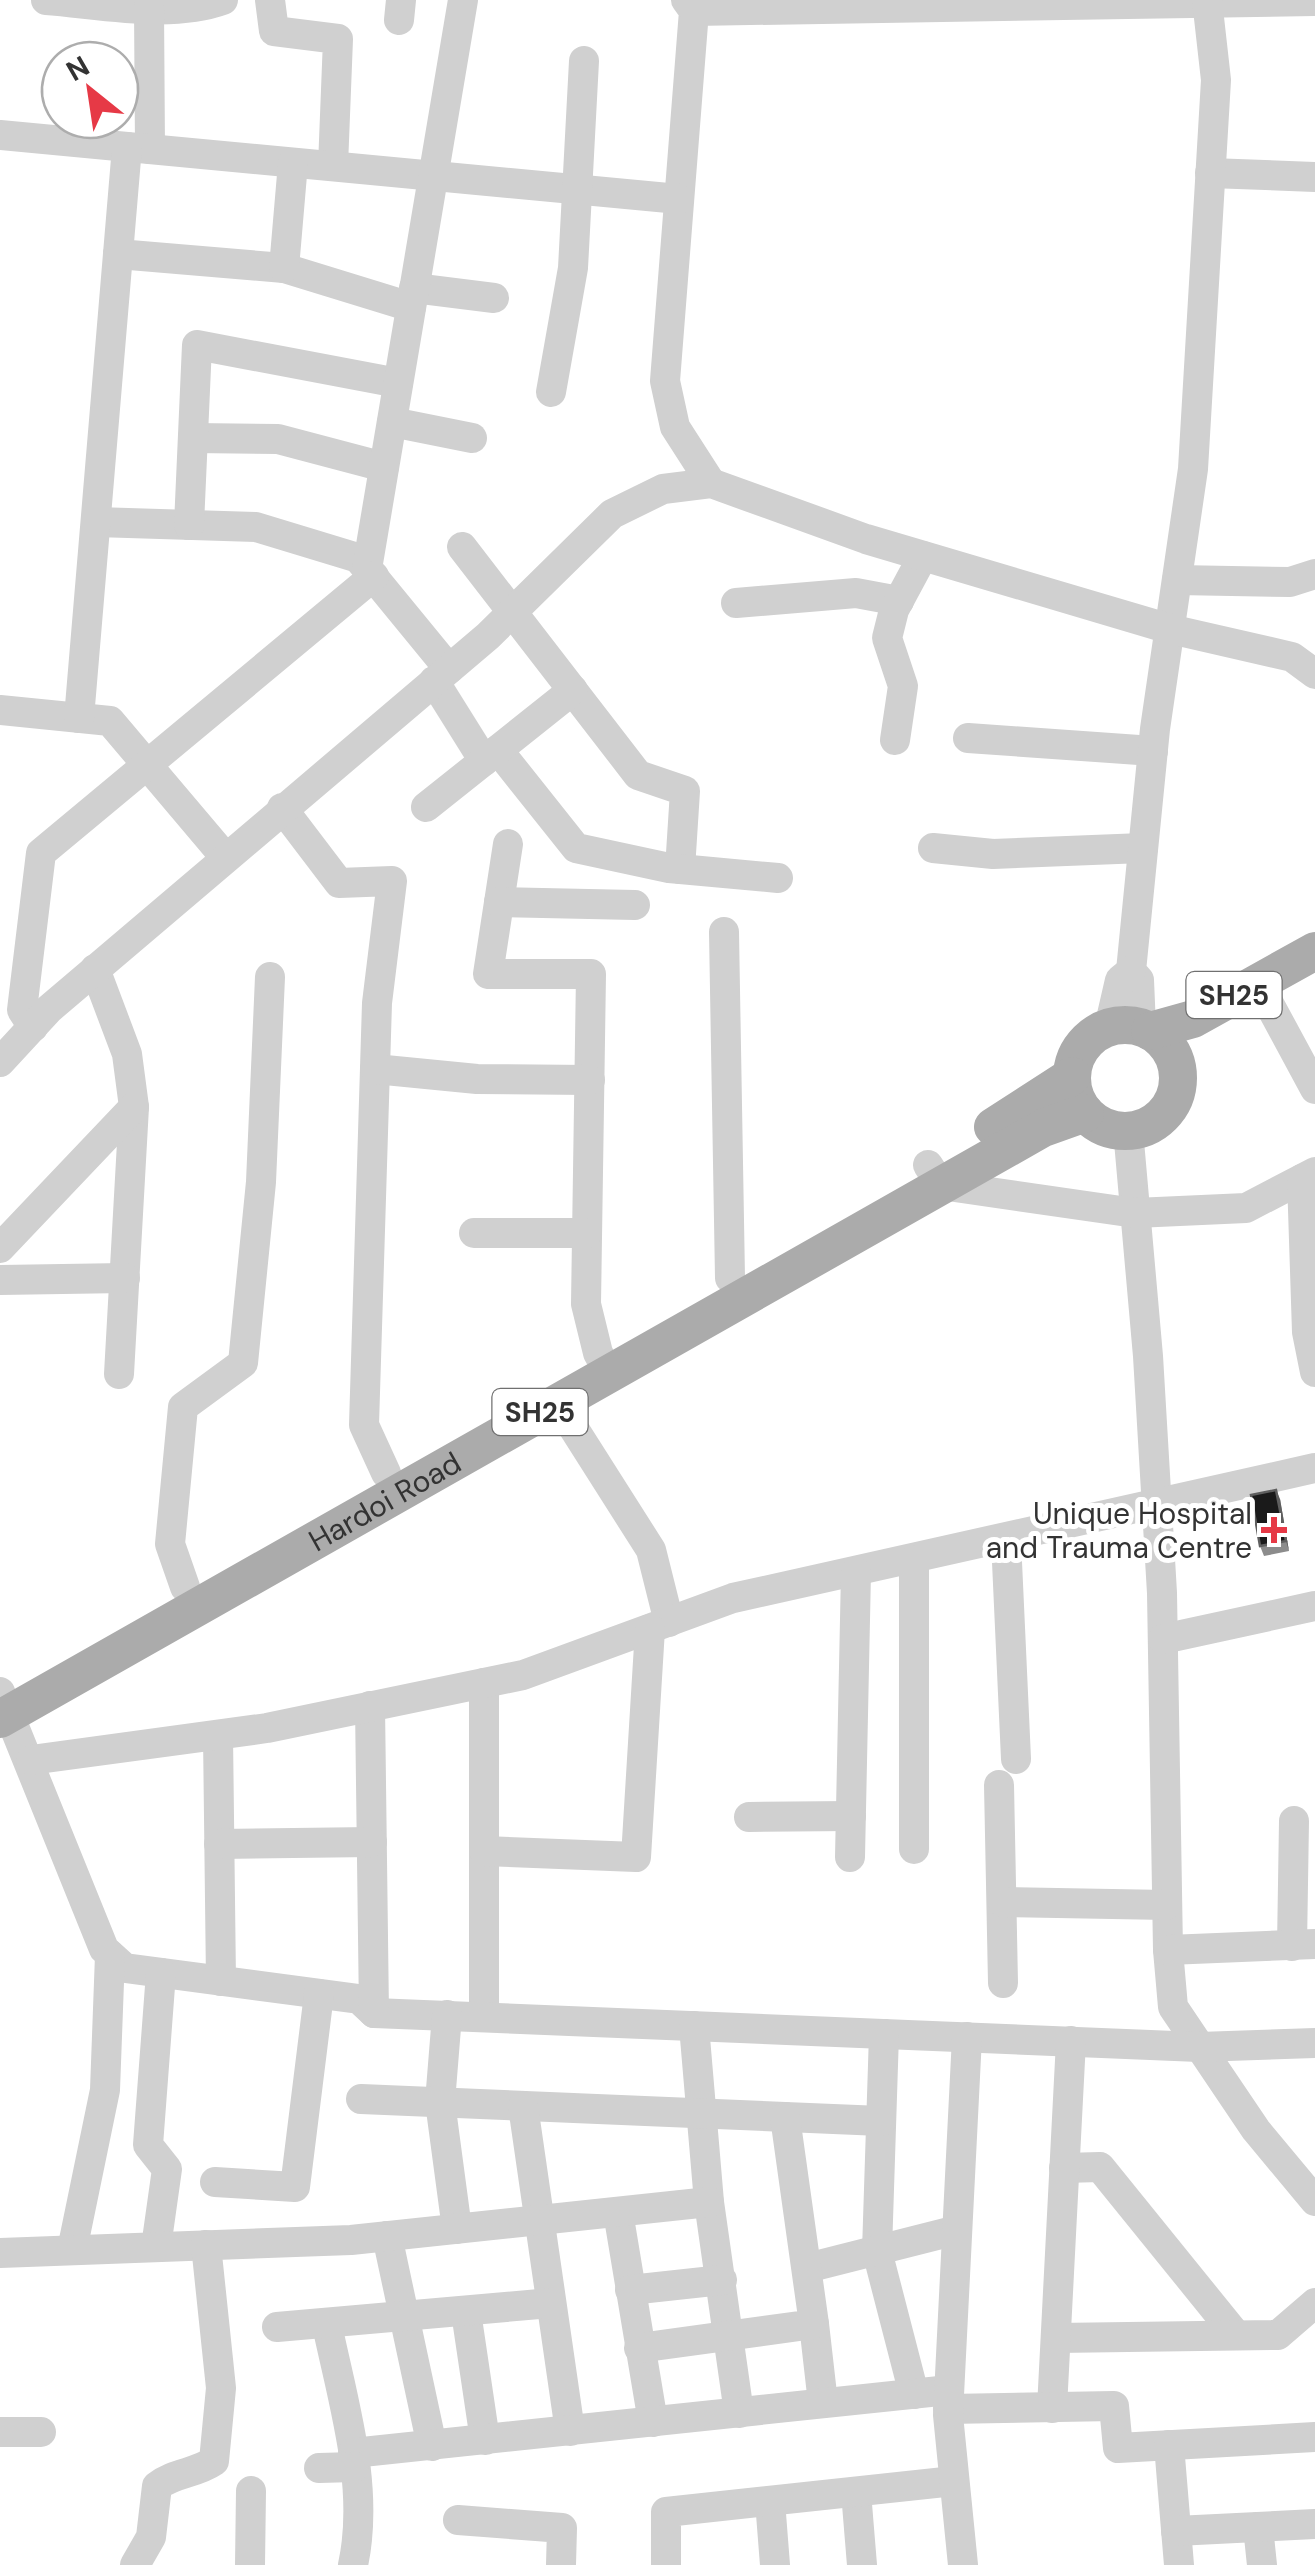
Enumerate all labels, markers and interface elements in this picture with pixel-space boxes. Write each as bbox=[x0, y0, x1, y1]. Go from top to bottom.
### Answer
north arrow bbox=[40, 40, 140, 140]
text: N bbox=[60, 48, 96, 90]
road number: SH25 bbox=[1186, 972, 1282, 1018]
road number: SH25 bbox=[492, 1389, 588, 1435]
street label: Hardoi Road bbox=[301, 1442, 468, 1560]
place label: Unique Hospital and Trauma Centre bbox=[986, 1494, 1252, 1567]
marker: Unique Hospital and Trauma Centre bbox=[1261, 1517, 1287, 1543]

